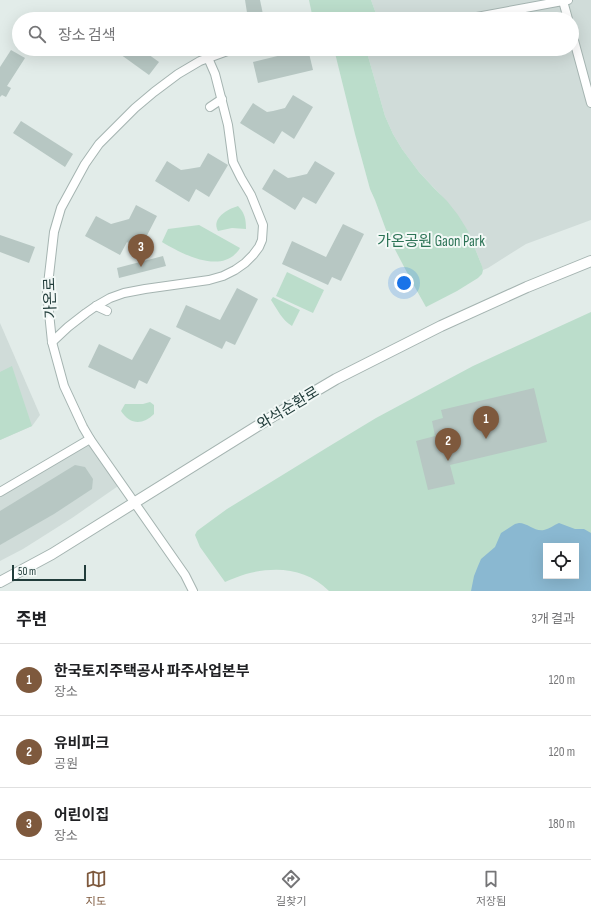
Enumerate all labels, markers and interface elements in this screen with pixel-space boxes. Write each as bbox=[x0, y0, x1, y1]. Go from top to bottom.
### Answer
search box bbox=[12, 12, 579, 56]
icon: search bbox=[26, 23, 48, 45]
text: 장소 검색 bbox=[58, 26, 116, 45]
park label: 가온공원 Gaon Park bbox=[377, 232, 485, 251]
pin: 3 bbox=[128, 234, 154, 267]
your location bbox=[394, 273, 414, 293]
street label: 가온로 bbox=[40, 277, 61, 319]
street label: 와석순환로 bbox=[254, 383, 323, 434]
pin: 1 bbox=[473, 406, 499, 439]
pin: 2 bbox=[435, 428, 461, 461]
map controls bbox=[543, 543, 579, 579]
button: locate bbox=[543, 543, 579, 579]
scale bar bbox=[12, 563, 86, 582]
text: 50 m bbox=[18, 565, 36, 578]
text: 주변 bbox=[16, 610, 47, 630]
text: 3개 결과 bbox=[532, 611, 575, 627]
text: 한국토지주택공사 파주사업본부 bbox=[54, 662, 250, 681]
text: 1 bbox=[26, 672, 32, 688]
text: 120 m bbox=[549, 672, 575, 688]
text: 장소 bbox=[54, 684, 78, 700]
text: 유비파크 bbox=[54, 734, 109, 753]
text: 2 bbox=[26, 744, 32, 760]
text: 120 m bbox=[549, 744, 575, 760]
text: 공원 bbox=[54, 756, 78, 772]
text: 어린이집 bbox=[54, 806, 109, 825]
text: 3 bbox=[26, 816, 32, 832]
text: 180 m bbox=[549, 816, 575, 832]
text: 장소 bbox=[54, 828, 78, 844]
tab: 지도 bbox=[85, 868, 107, 908]
tab: 길찾기 bbox=[276, 868, 306, 908]
tab: 저장됨 bbox=[476, 868, 506, 908]

